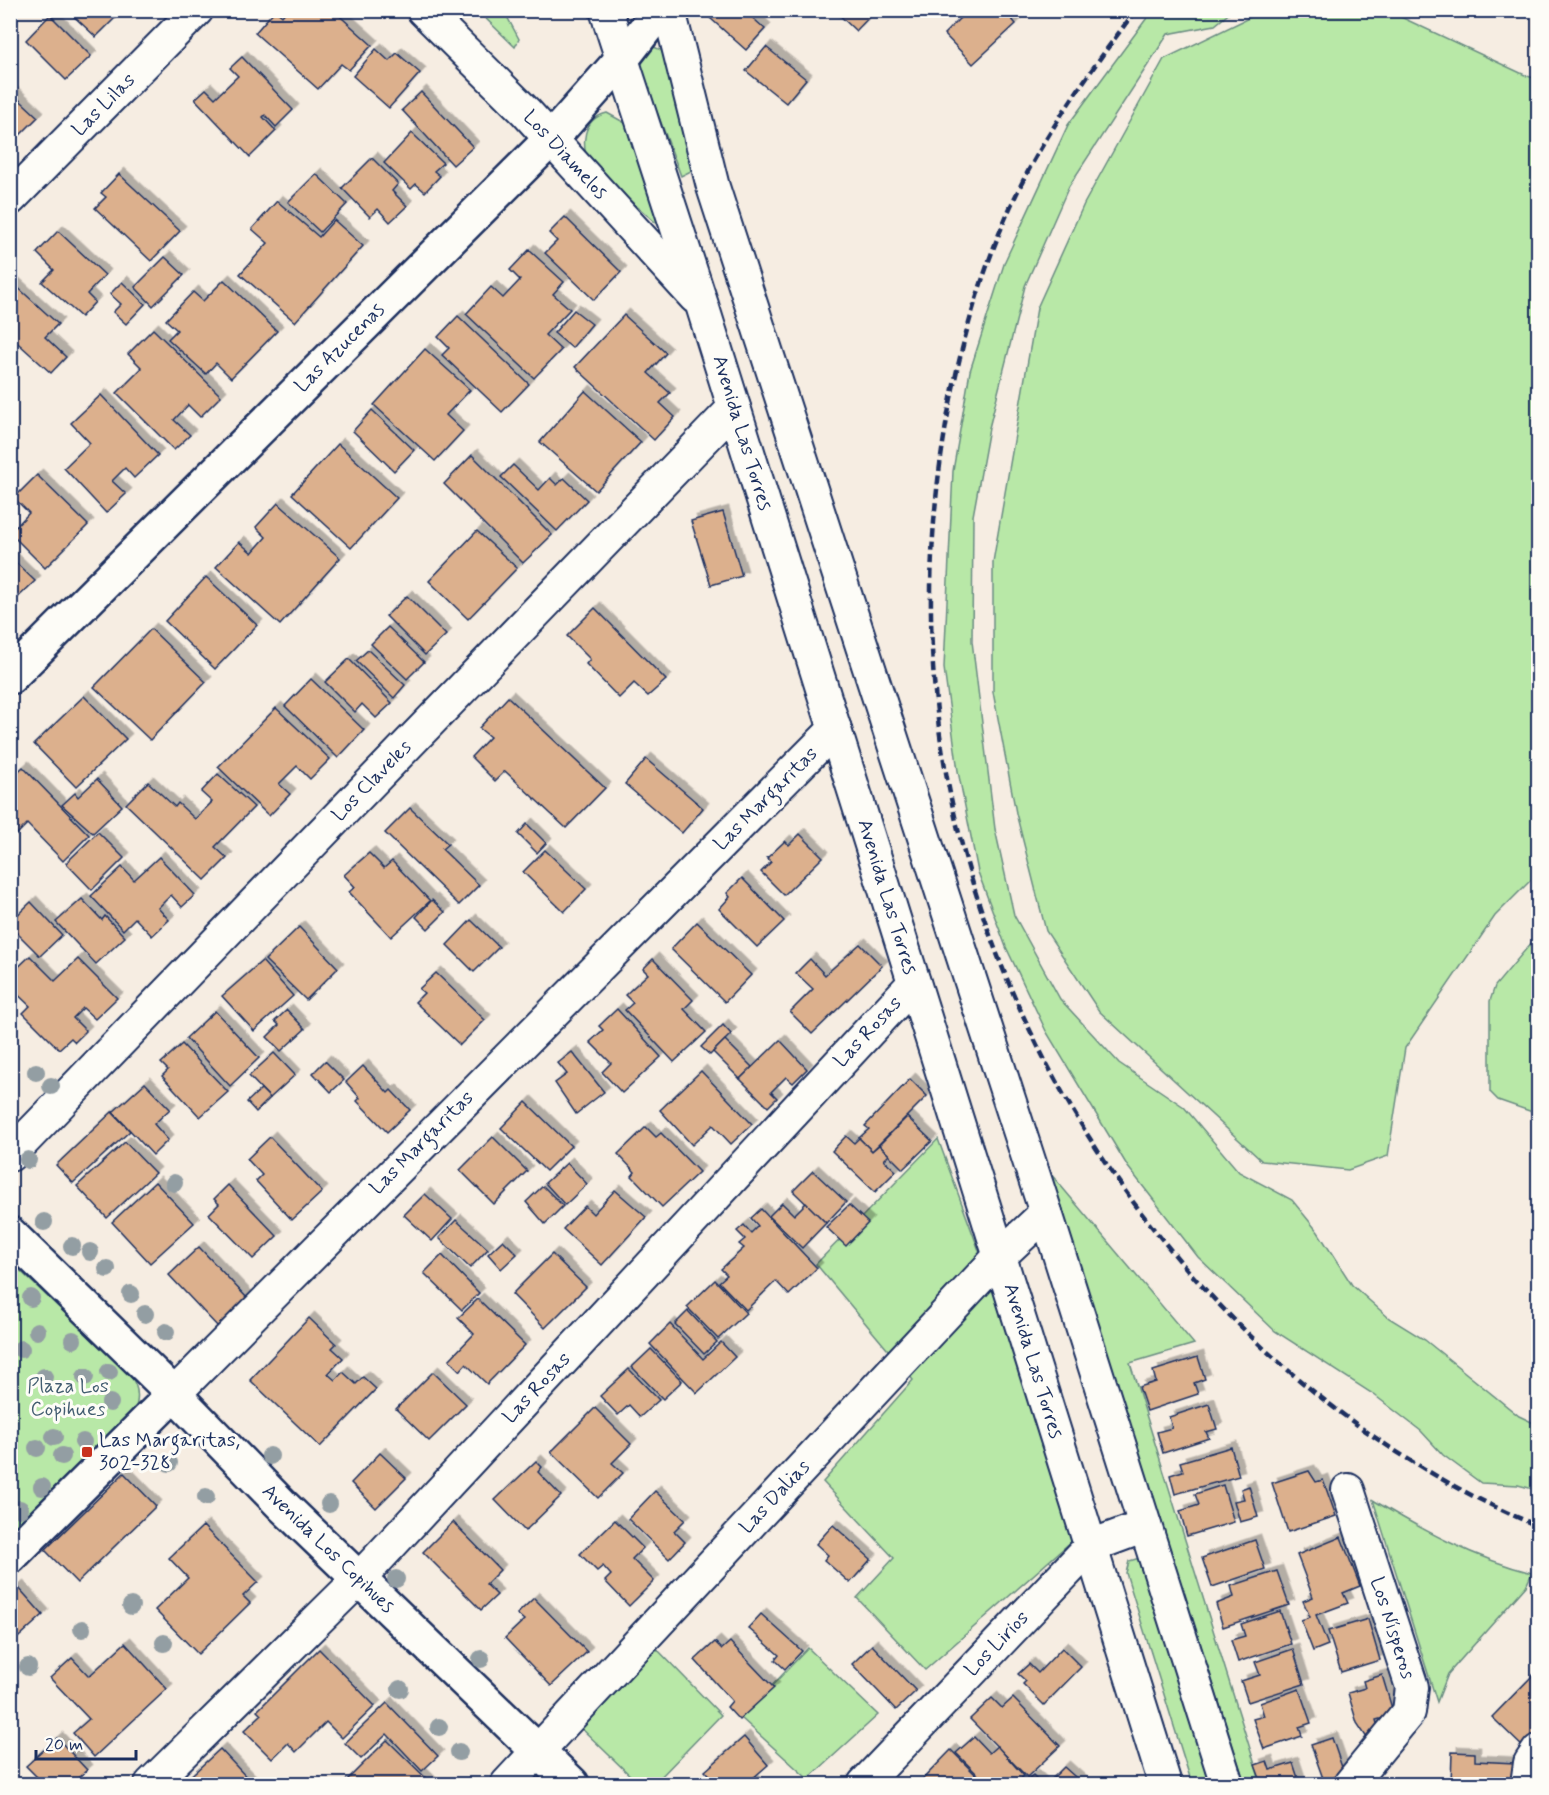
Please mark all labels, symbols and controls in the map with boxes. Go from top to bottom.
street label: Las Lilas [66,67,142,143]
street label: Los Diamelos [517,104,614,206]
street label: Las Azucenas [289,297,391,399]
street label: Avenida Las Torres [706,352,778,514]
street label: Los Claveles [326,734,418,828]
street label: Las Margaritas [708,741,825,858]
street label: Avenida Las Torres [851,816,923,978]
street label: Las Rosas [828,990,908,1074]
street label: Las Margaritas [364,1085,481,1202]
street label: Avenida Las Torres [997,1280,1069,1442]
street label: Las Rosas [497,1346,577,1430]
park label: Plaza Los Copihues [27,1373,109,1423]
place label: Las Margaritas, 302-328 [99,1427,240,1477]
marker: Las Margaritas, 302-328 [80,1445,94,1459]
street label: Las Dalias [734,1454,816,1540]
street label: Avenida Los Copihues [256,1478,400,1620]
street label: Los Nísperos [1363,1574,1421,1683]
street label: Los Lirios [959,1605,1035,1683]
scale bar [36,1723,136,1761]
text: 20 m [45,1733,83,1757]

